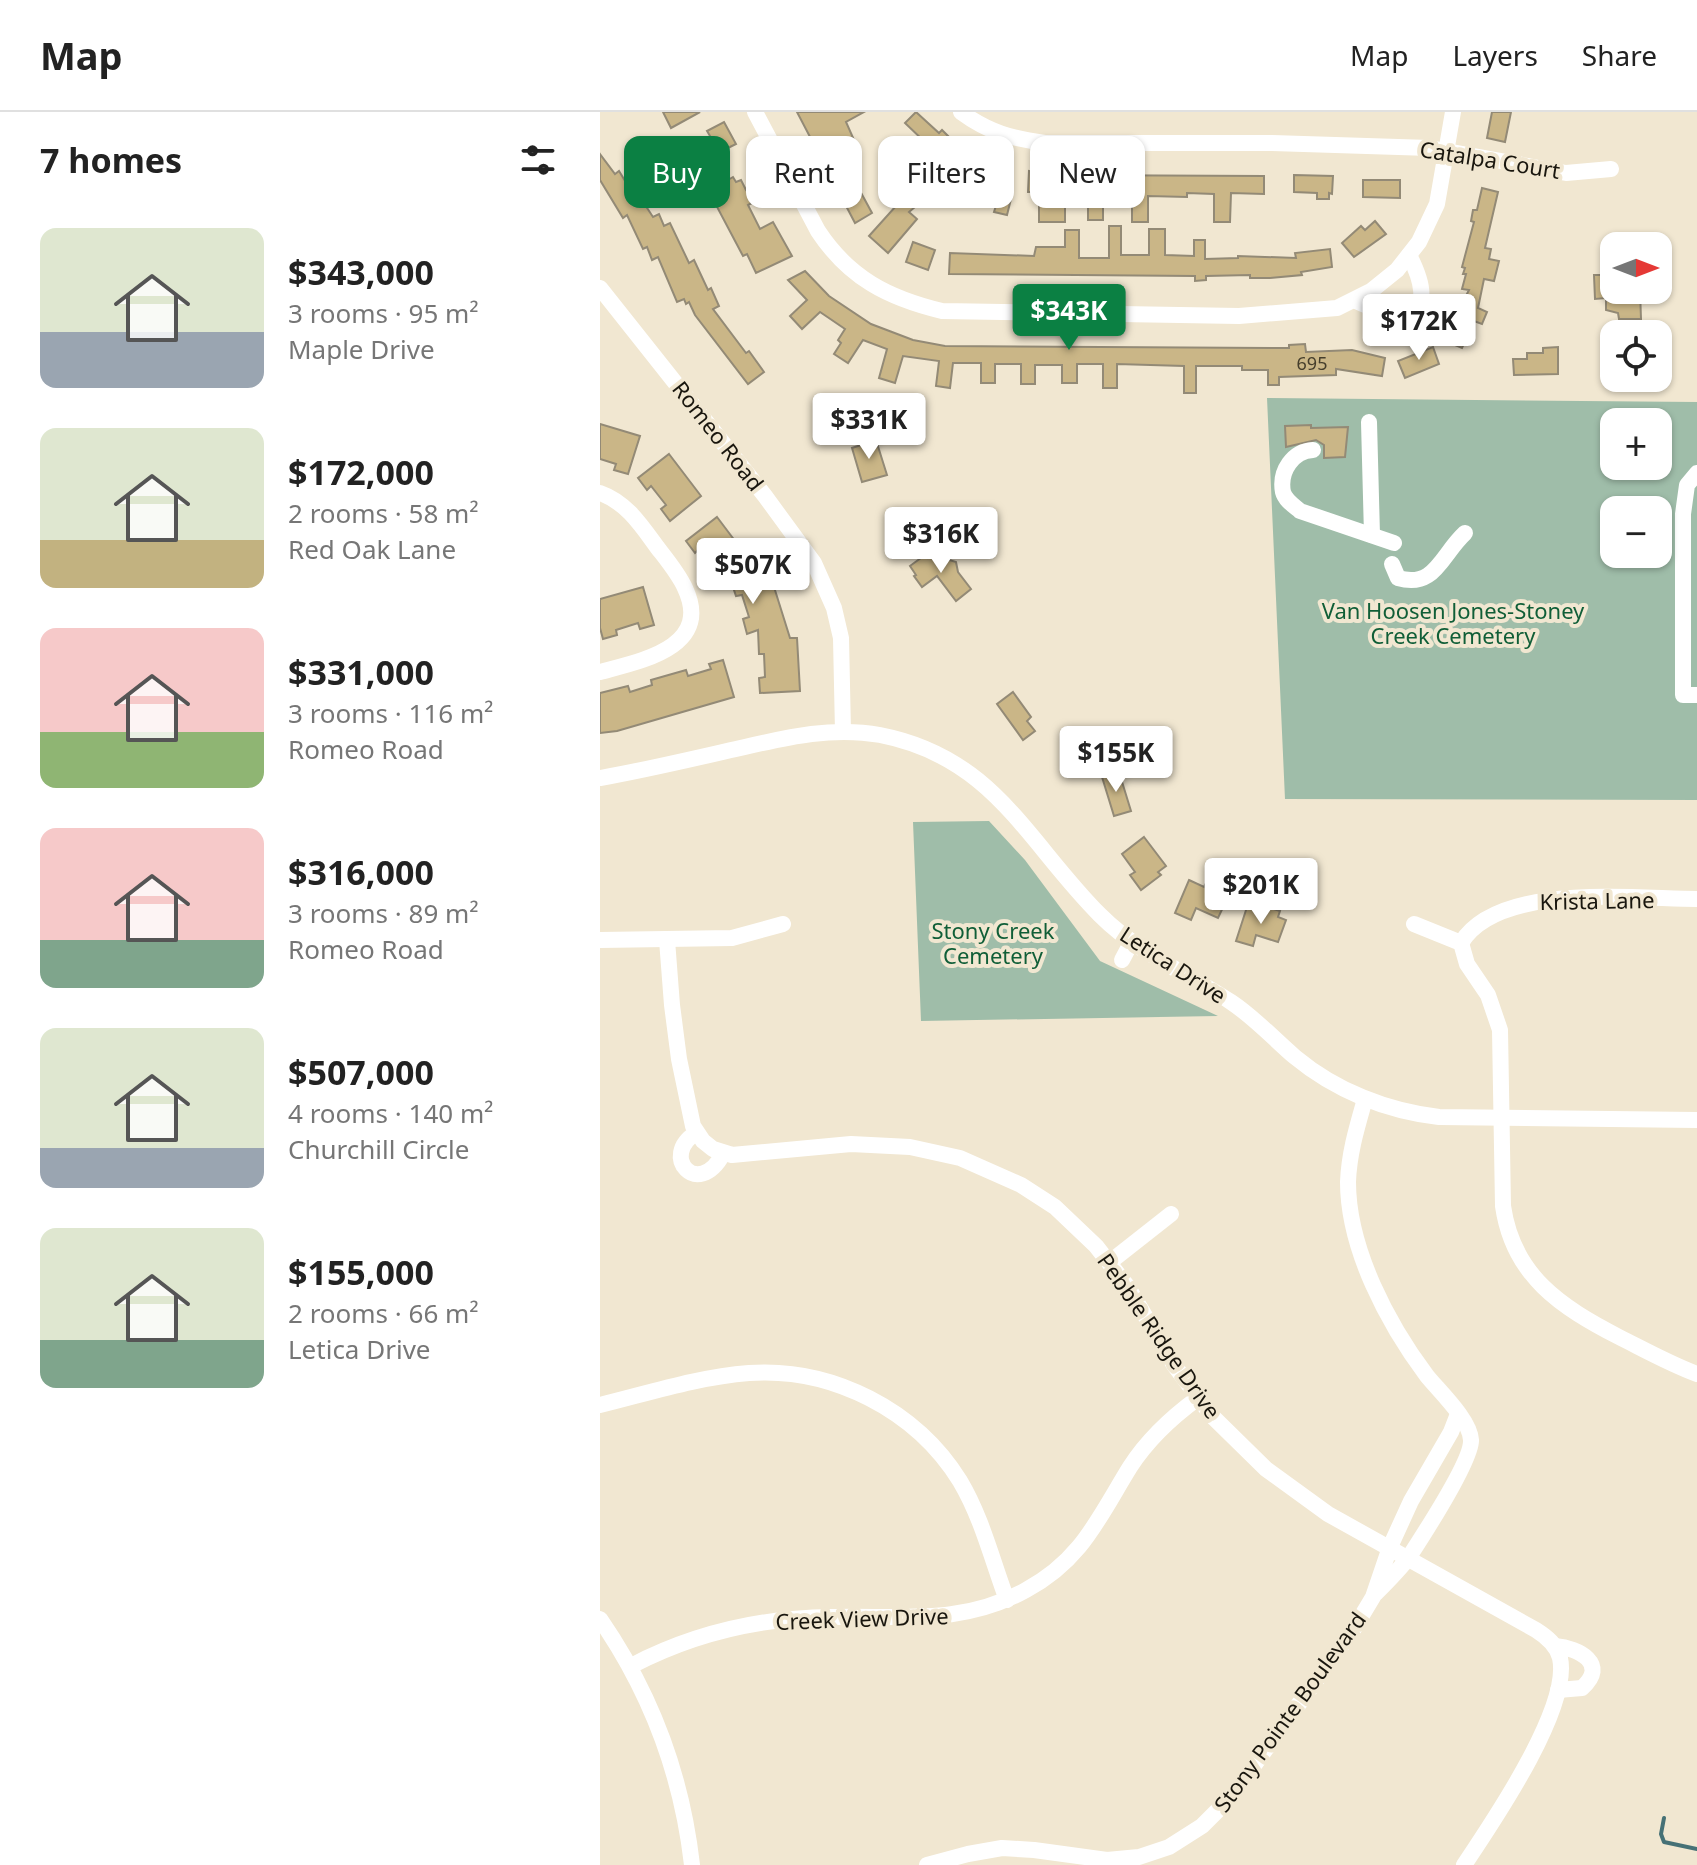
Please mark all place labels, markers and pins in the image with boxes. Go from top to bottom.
pin: $343K [1013,284,1125,352]
pin: $172K [1363,294,1475,362]
pin: $331K [813,393,925,461]
pin: $316K [885,507,997,575]
pin: $507K [697,538,809,606]
pin: $155K [1060,726,1172,794]
pin: $201K [1205,858,1317,926]

